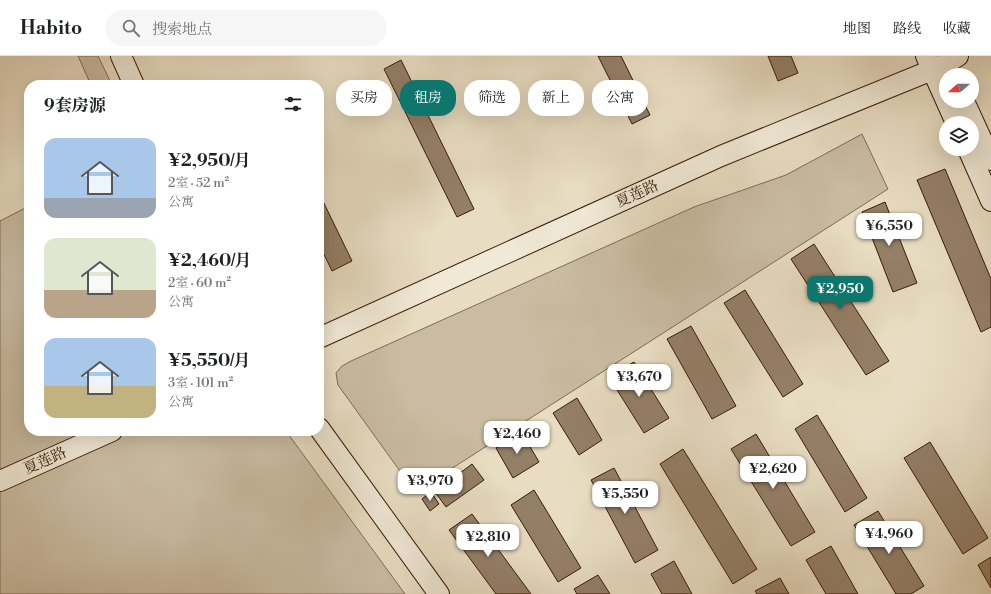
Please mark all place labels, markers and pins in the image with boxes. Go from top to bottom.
pin: ¥6,550 [856,213,922,247]
pin: ¥2,950 [807,276,873,310]
pin: ¥3,670 [606,364,672,398]
pin: ¥2,460 [484,421,550,455]
pin: ¥2,620 [740,456,806,490]
pin: ¥3,970 [397,468,463,502]
pin: ¥5,550 [592,481,658,515]
pin: ¥4,960 [856,521,922,555]
pin: ¥2,810 [455,524,521,558]

